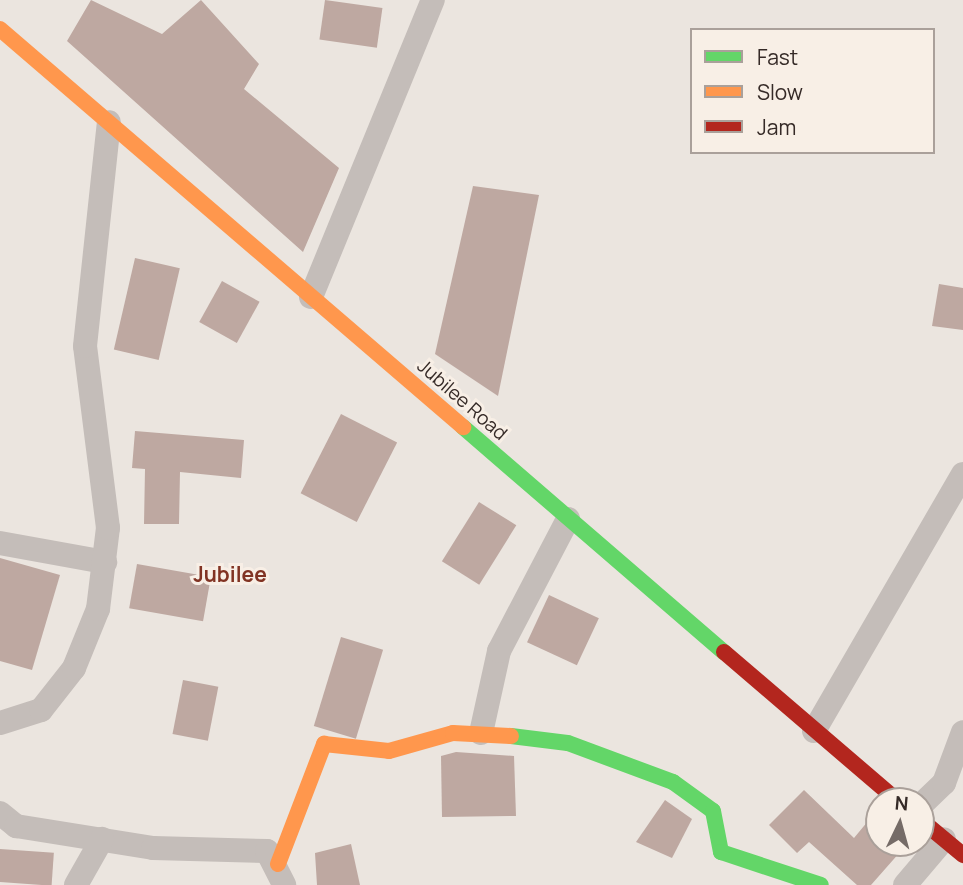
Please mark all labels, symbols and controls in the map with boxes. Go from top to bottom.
legend [690,28,935,154]
text: Fast [757,43,798,71]
text: Slow [757,78,803,106]
text: Jam [757,113,796,141]
street label: Jubilee Road [413,355,511,445]
district label: Jubilee [193,561,267,587]
north arrow [865,787,935,857]
text: N [894,790,910,817]

